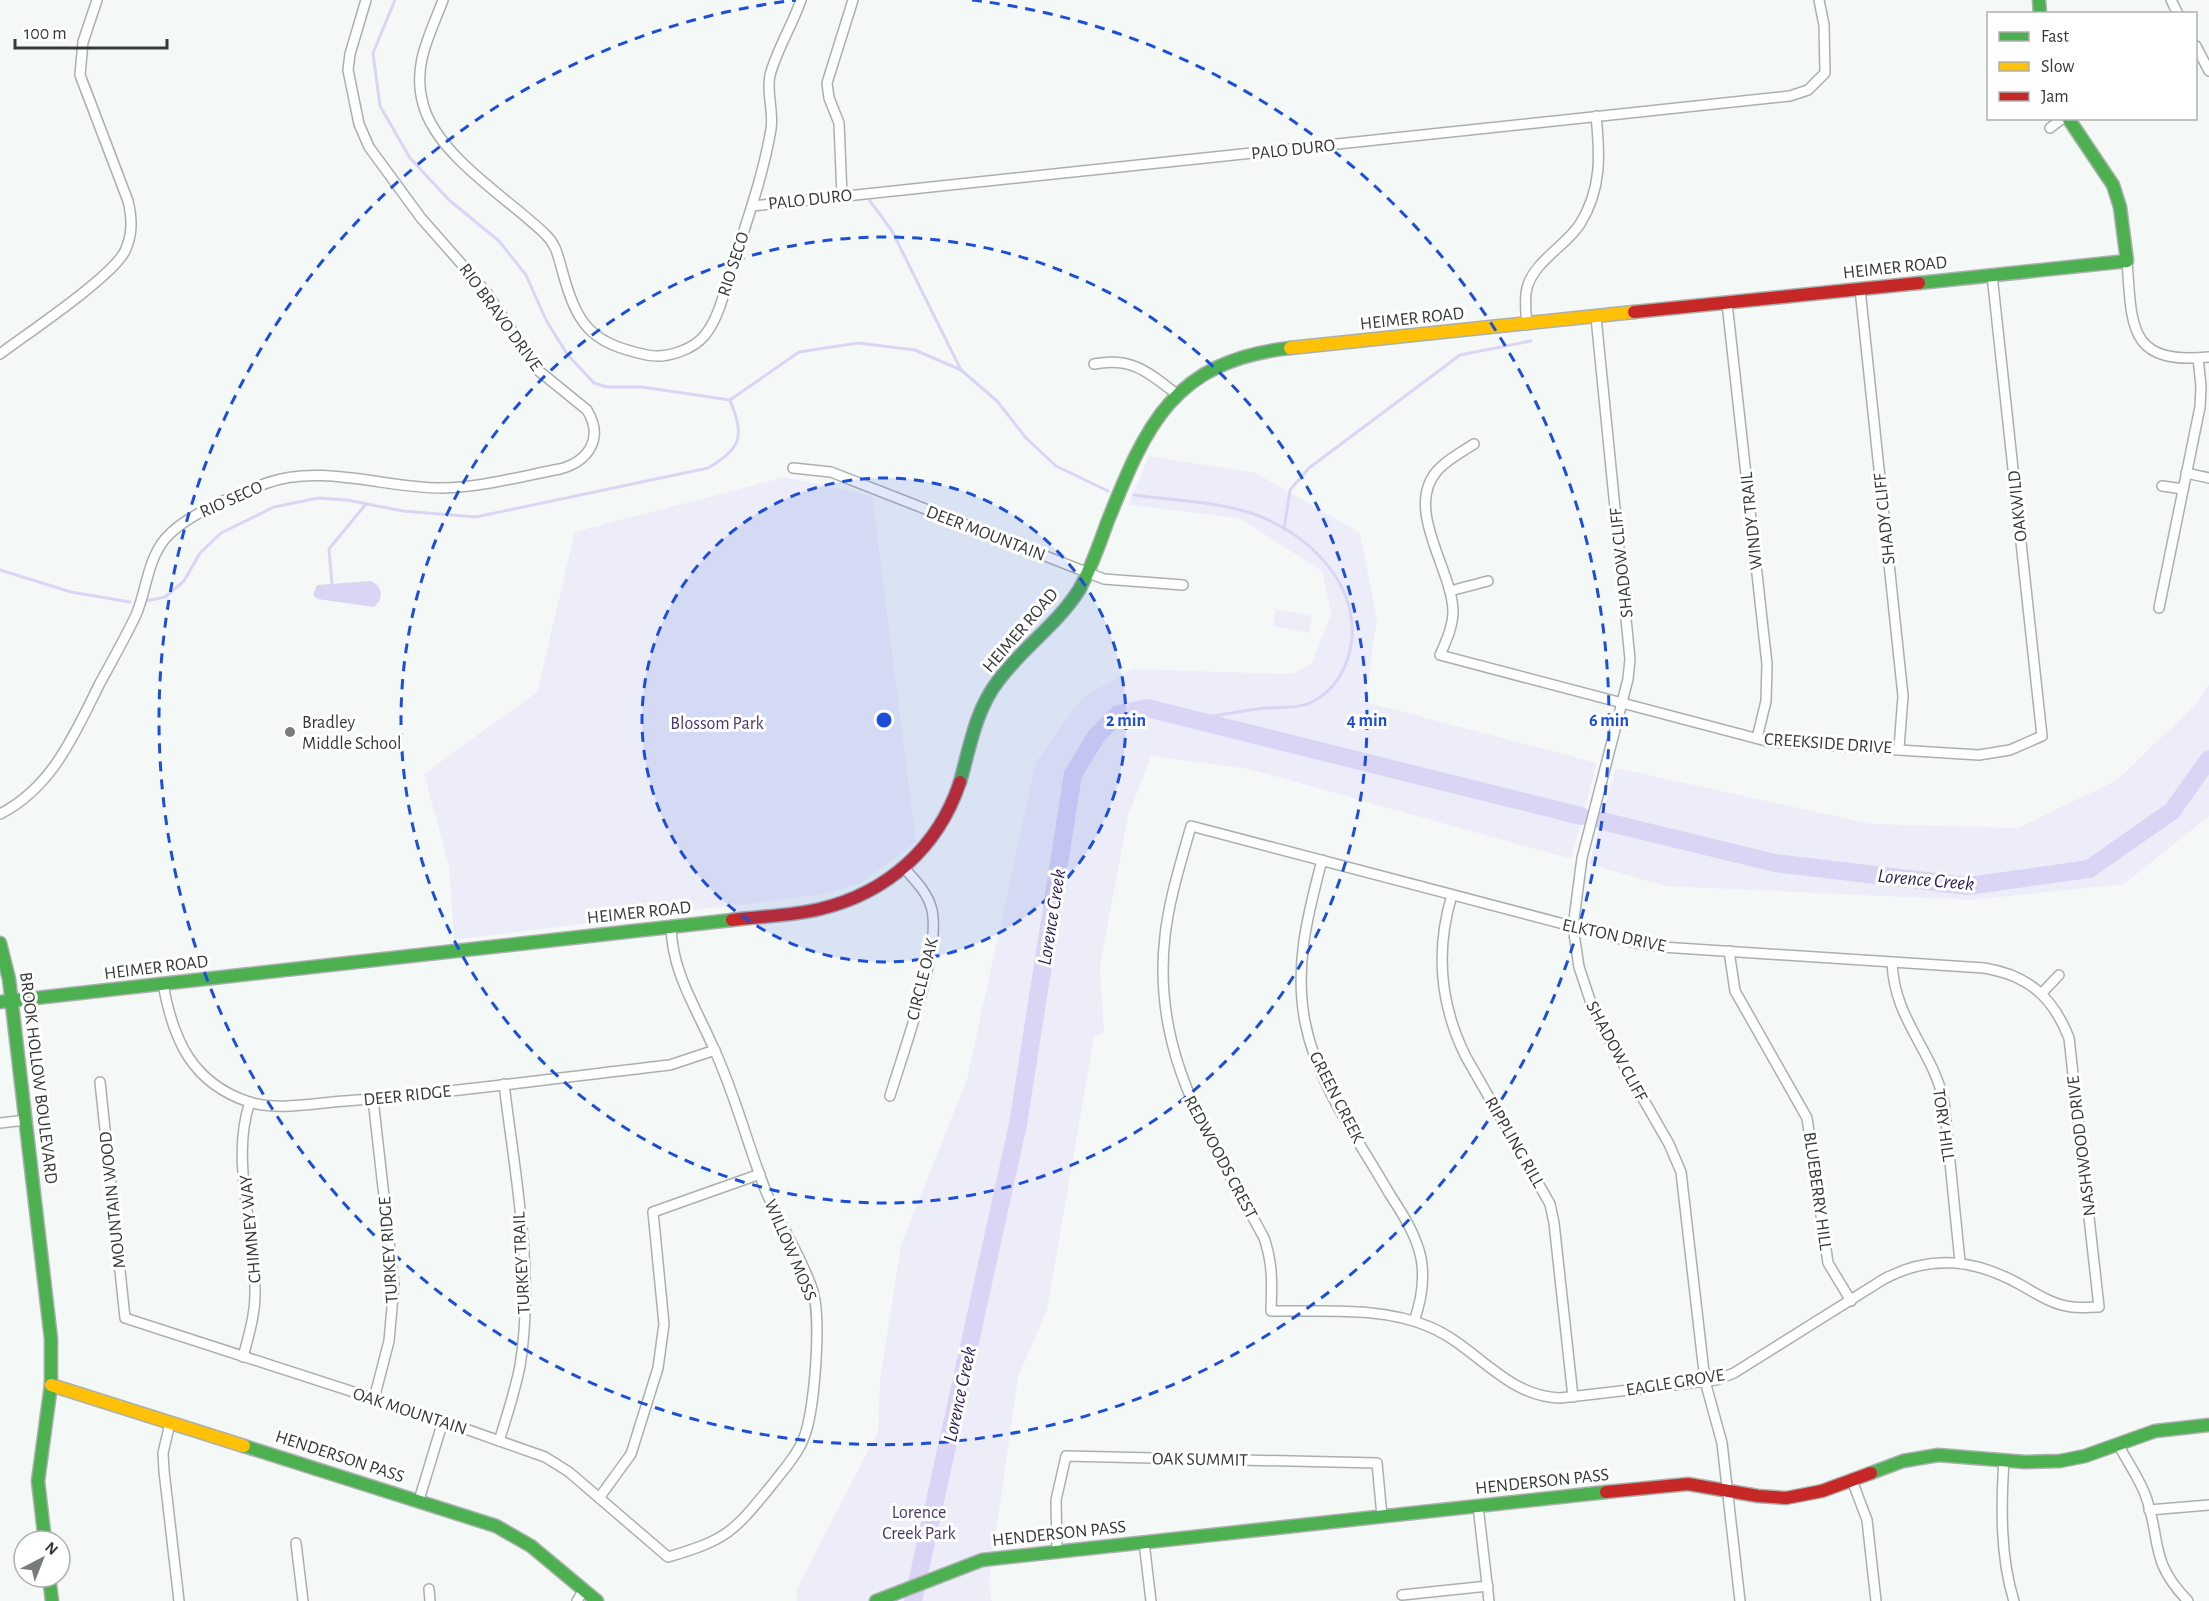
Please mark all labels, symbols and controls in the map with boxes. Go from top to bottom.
scale bar [15,12,166,50]
legend [1987,12,2197,120]
text: 100 m [24,25,67,43]
text: Fast [2041,28,2069,46]
text: Slow [2041,58,2074,76]
text: Jam [2041,88,2069,106]
street label: PALO DURO [1250,137,1336,163]
street label: PALO DURO [767,187,853,213]
street label: RIO SECO [715,230,753,299]
street label: HEIMER ROAD [1842,254,1948,282]
street label: RIO BRAVO DRIVE [455,261,545,375]
street label: HEIMER ROAD [1359,305,1465,333]
street label: OAKWILD [2005,469,2031,542]
street label: WINDY TRAIL [1738,471,1766,571]
street label: SHADY CLIFF [1871,472,1899,566]
street label: RIO SECO [197,478,265,522]
street label: DEER MOUNTAIN [923,503,1048,565]
street label: SHADOW CLIFF [1607,507,1637,619]
street label: HEIMER ROAD [980,585,1062,676]
centre of rings [874,710,894,730]
text: 2 min [1106,712,1146,730]
text: 4 min [1347,712,1387,730]
text: 6 min [1589,712,1629,730]
place label: Bradley Middle School [302,714,401,753]
park label: Blossom Park [670,715,764,733]
marker: Bradley Middle School [283,725,297,739]
street label: CREEKSIDE DRIVE [1763,731,1893,757]
water label: Lorence Creek [1877,866,1975,894]
water label: Lorence Creek [1035,868,1069,967]
street label: HEIMER ROAD [586,899,692,927]
street label: ELKTON DRIVE [1560,916,1668,956]
street label: CIRCLE OAK [904,936,942,1022]
street label: HEIMER ROAD [103,953,209,983]
street label: BROOK HOLLOW BOULEVARD [16,971,60,1185]
street label: SHADOW CLIFF [1582,999,1650,1105]
street label: GREEN CREEK [1305,1049,1367,1146]
street label: NASHWOOD DRIVE [2064,1074,2100,1217]
street label: DEER RIDGE [362,1082,452,1110]
street label: TORY HILL [1929,1087,1957,1163]
street label: REDWOODS CREST [1180,1093,1260,1222]
street label: RIPPLING RILL [1481,1094,1548,1191]
street label: MOUNTAIN WOOD [97,1131,129,1269]
street label: BLUEBERRY HILL [1800,1131,1834,1252]
street label: CHIMNEY WAY [237,1173,265,1284]
street label: TURKEY RIDGE [376,1196,402,1304]
street label: WILLOW MOSS [761,1197,819,1304]
street label: TURKEY TRAIL [510,1211,534,1315]
water label: Lorence Creek [940,1345,980,1444]
street label: EAGLE GROVE [1625,1366,1726,1400]
street label: OAK MOUNTAIN [350,1385,469,1439]
street label: HENDERSON PASS [273,1428,406,1486]
street label: OAK SUMMIT [1152,1450,1248,1470]
street label: HENDERSON PASS [1474,1466,1610,1498]
park label: Lorence Creek Park [882,1504,957,1543]
street label: HENDERSON PASS [991,1518,1127,1550]
north arrow [12,1529,72,1589]
text: N [42,1539,61,1558]

